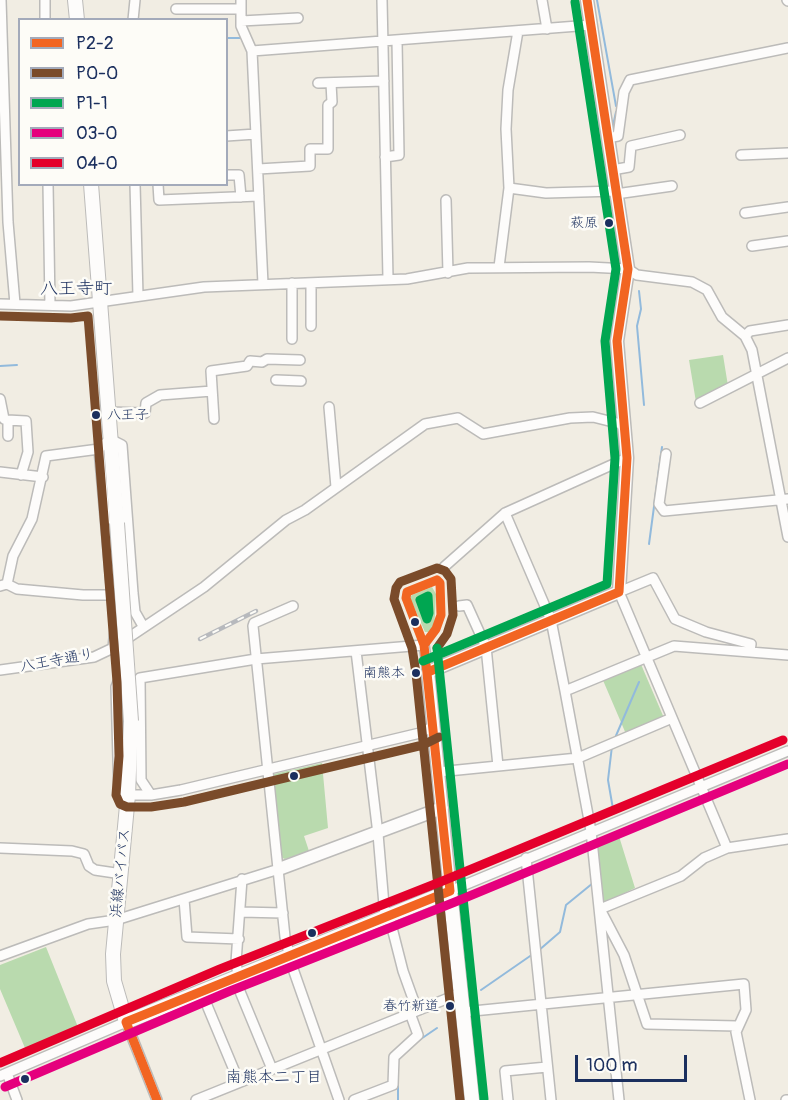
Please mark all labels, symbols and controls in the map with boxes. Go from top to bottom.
legend [18,18,228,186]
text: P2-2 [76,32,114,55]
text: P0-0 [76,62,118,85]
text: P1-1 [76,92,108,115]
text: O3-0 [76,122,117,145]
text: O4-0 [76,152,118,175]
place label: 萩原 [570,215,598,231]
marker: 萩原 [603,217,615,229]
district label: 八王寺町 [40,278,112,300]
place label: 八王子 [107,407,149,423]
marker: 八王子 [90,409,102,421]
unlabelled marker [409,616,421,628]
street label: 八王寺通り [19,646,95,676]
place label: 南熊本 [363,665,405,681]
marker: 南熊本 [410,667,422,679]
unlabelled marker [288,770,300,782]
street label: 浜線バイパス [107,827,135,919]
unlabelled marker [306,927,318,939]
place label: 春竹新道 [383,998,439,1014]
marker: 春竹新道 [444,1000,456,1012]
scale bar [578,1043,690,1081]
text: 100 m [586,1054,638,1077]
district label: 南熊本二丁目 [226,1068,322,1088]
unlabelled marker [19,1073,31,1085]

